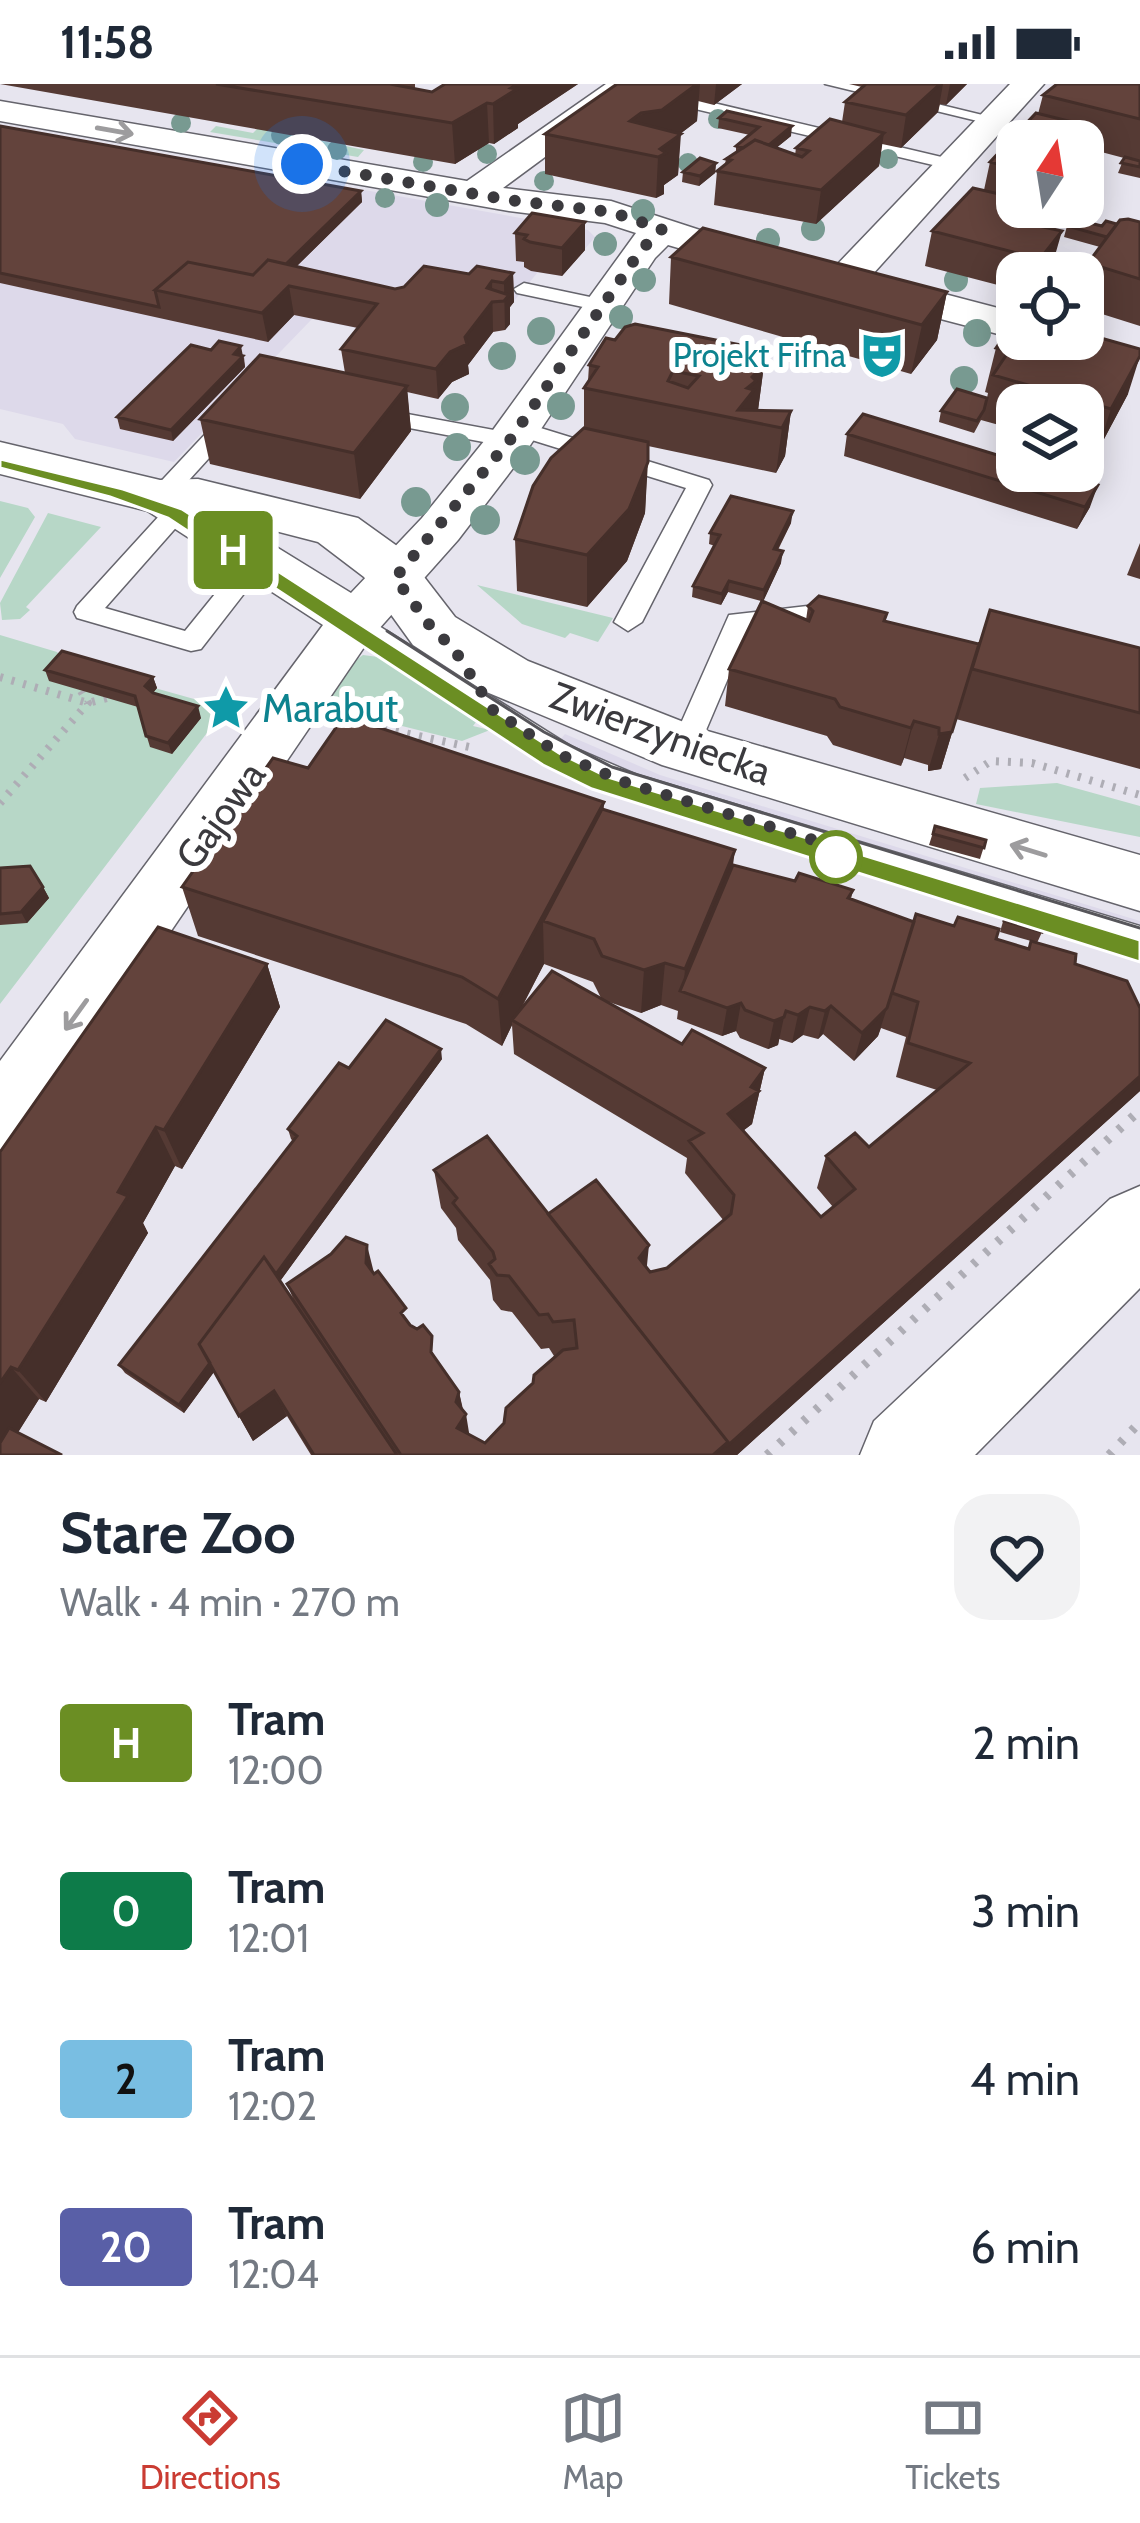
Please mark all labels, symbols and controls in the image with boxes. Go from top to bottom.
text: 11:58 [60,15,155,69]
north arrow [996,120,1104,228]
map controls [996,120,1104,492]
one-way arrow [95,121,134,143]
your location [272,134,332,194]
button: locate [996,252,1104,360]
theatre icon: Projekt Fifna [857,330,907,380]
place label: Projekt Fifna [673,335,846,375]
button: layers [996,384,1104,492]
line badge: H [194,511,272,589]
text: H [218,524,248,576]
street label: Zwierzyniecka [544,671,778,795]
place icon: Marabut [201,683,251,733]
place label: Marabut [262,684,398,732]
street label: Gajowa [165,752,275,878]
unlabelled marker [811,832,861,882]
one-way arrow [1010,838,1048,860]
one-way arrow [63,998,89,1031]
button: heart [954,1494,1080,1620]
text: Stare Zoo [60,1498,296,1567]
text: Walk · 4 min · 270 m [60,1578,400,1626]
text: Tram [228,1692,325,1746]
text: 2 min [972,1716,1080,1770]
text: H [111,1717,141,1769]
text: 12:00 [228,1746,324,1794]
text: Tram [228,1860,325,1914]
text: 3 min [971,1884,1080,1938]
text: 0 [111,1885,141,1937]
text: 12:01 [228,1914,309,1962]
text: Tram [228,2028,325,2082]
text: 4 min [970,2052,1080,2106]
text: 2 [115,2053,137,2105]
text: 12:02 [228,2082,317,2130]
text: Tram [228,2196,325,2250]
text: 6 min [970,2220,1080,2274]
text: 20 [100,2221,152,2273]
text: 12:04 [228,2250,319,2298]
tab: Directions [140,2385,281,2497]
tab: Map [560,2385,626,2497]
tab: Tickets [905,2385,1000,2497]

